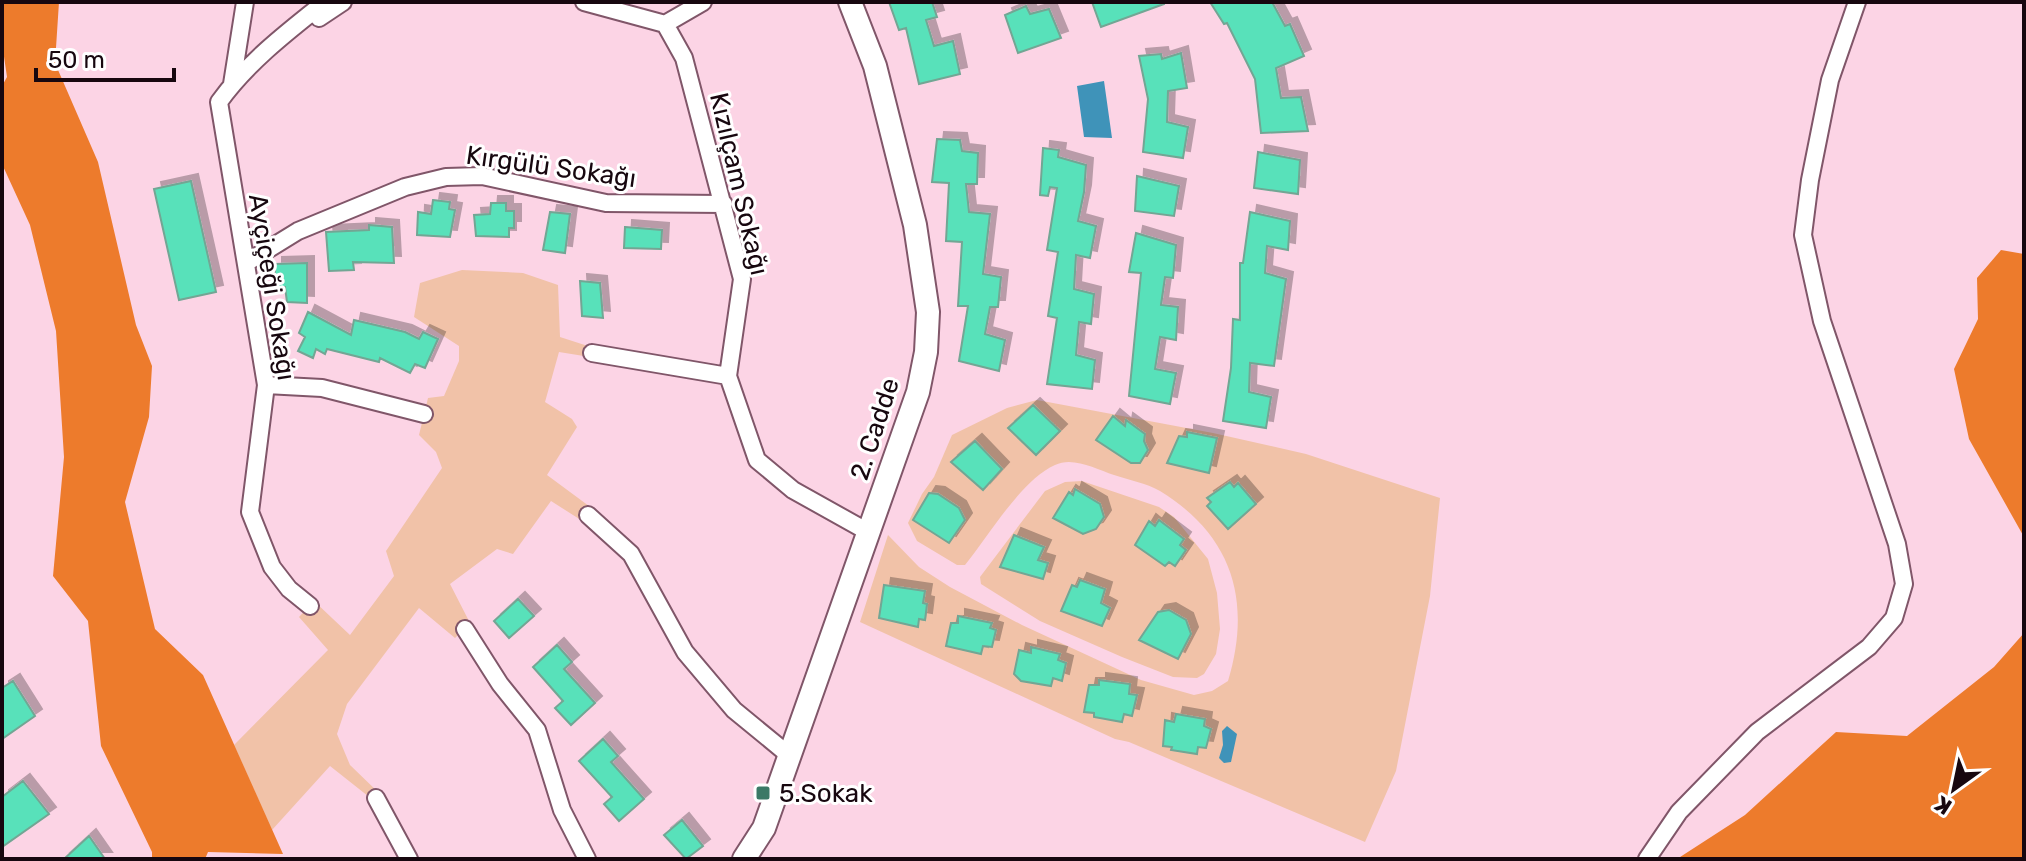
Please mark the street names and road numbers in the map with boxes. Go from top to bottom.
street label: Kızılçam Sokağı [703,90,775,278]
street label: Kırgülü Sokağı [464,140,638,194]
street label: Ayçiçeği Sokağı [242,191,302,383]
street label: 2. Cadde [844,374,906,484]

